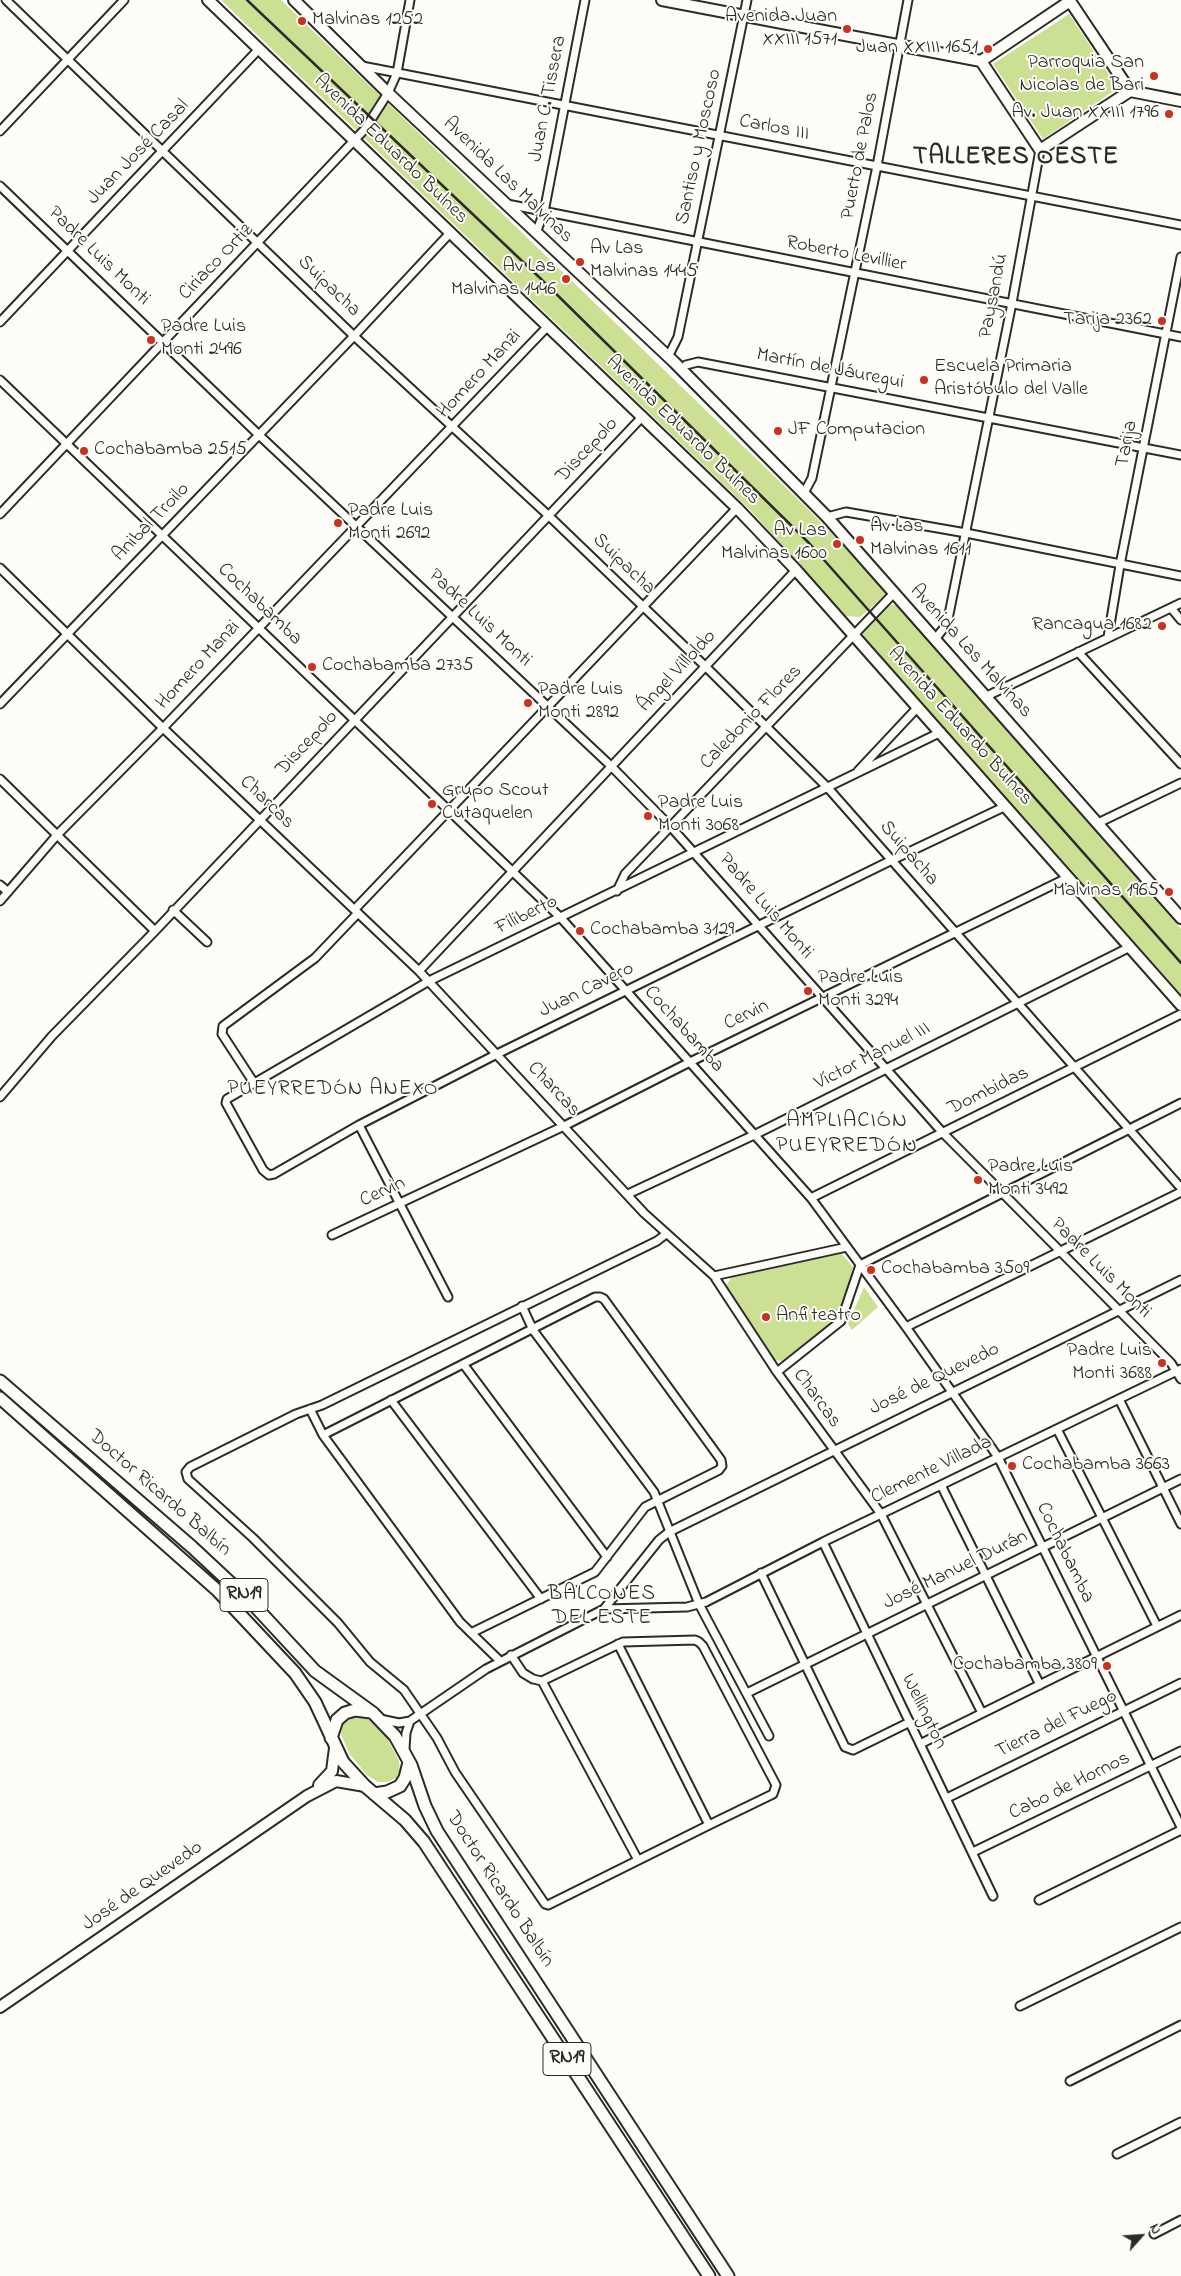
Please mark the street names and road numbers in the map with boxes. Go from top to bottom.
street label: Juan C. Tissera [525,34,573,164]
street label: Santiso y Moscoso [672,67,728,227]
street label: Avenida Eduardo Bulnes [308,70,472,230]
street label: Puerto de Palos [837,90,885,222]
street label: Juan José Casal [83,95,195,211]
street label: Carlos III [737,110,811,148]
street label: Avenida Las Malvinas [437,113,577,249]
street label: Padre Luis Monti [42,202,154,312]
street label: Ciriaco Ortiz [175,220,259,306]
street label: Roberto Levillier [784,232,908,278]
street label: Suipacha [291,251,365,323]
street label: Paysandú [975,252,1015,340]
street label: Homero Manzi [433,326,527,424]
street label: Martín de Jáuregui [754,344,906,396]
street label: Avenida Eduardo Bulnes [600,351,764,511]
street label: Discepolo [552,413,624,489]
street label: Tarija [1112,419,1144,469]
street label: Anibal Troilo [108,478,196,568]
street label: Suipacha [586,529,660,601]
street label: Cochabamba [212,559,306,651]
street label: Padre Luis Monti [422,565,536,673]
street label: Avenida Las Malvinas [904,580,1036,724]
street label: Homero Manzi [152,617,246,715]
street label: Ángel Villoldo [634,626,722,718]
street label: Avenida Eduardo Bulnes [881,643,1037,811]
street label: Caledonio Flores [696,661,808,775]
street label: Discepolo [272,706,344,782]
street label: Charcas [233,771,299,835]
street label: Suipacha [873,816,943,892]
street label: Padre Luis Monti [712,849,818,965]
street label: Filiberto [492,891,562,941]
street label: Juan Cavero [536,958,638,1024]
street label: Cochabamba [638,982,728,1078]
street label: Cervin [720,995,774,1037]
street label: Víctor Manuel III [811,1018,935,1096]
street label: Charcas [521,1057,585,1123]
street label: Dombidas [945,1062,1033,1122]
street label: Cervin [356,1172,410,1214]
street label: Padre Luis Monti [1045,1214,1155,1324]
street label: José de Quevedo [866,1338,1004,1422]
street label: Charcas [787,1365,845,1433]
street label: Doctor Ricardo Balbín [83,1426,235,1562]
street label: Clemente Villada [867,1431,997,1511]
street label: Cochabamba [1029,1499,1099,1607]
street label: José Manuel Durán [880,1526,1032,1616]
road number: RN19 [220,1578,268,1612]
street label: Wellington [895,1671,951,1753]
street label: Tierra del Fuego [992,1685,1122,1765]
street label: Cabo de Hornos [1006,1747,1134,1827]
street label: Doctor Ricardo Balbín [440,1808,558,1972]
street label: José de Quevedo [78,1837,208,1937]
road number: RN19 [543,2042,591,2076]

